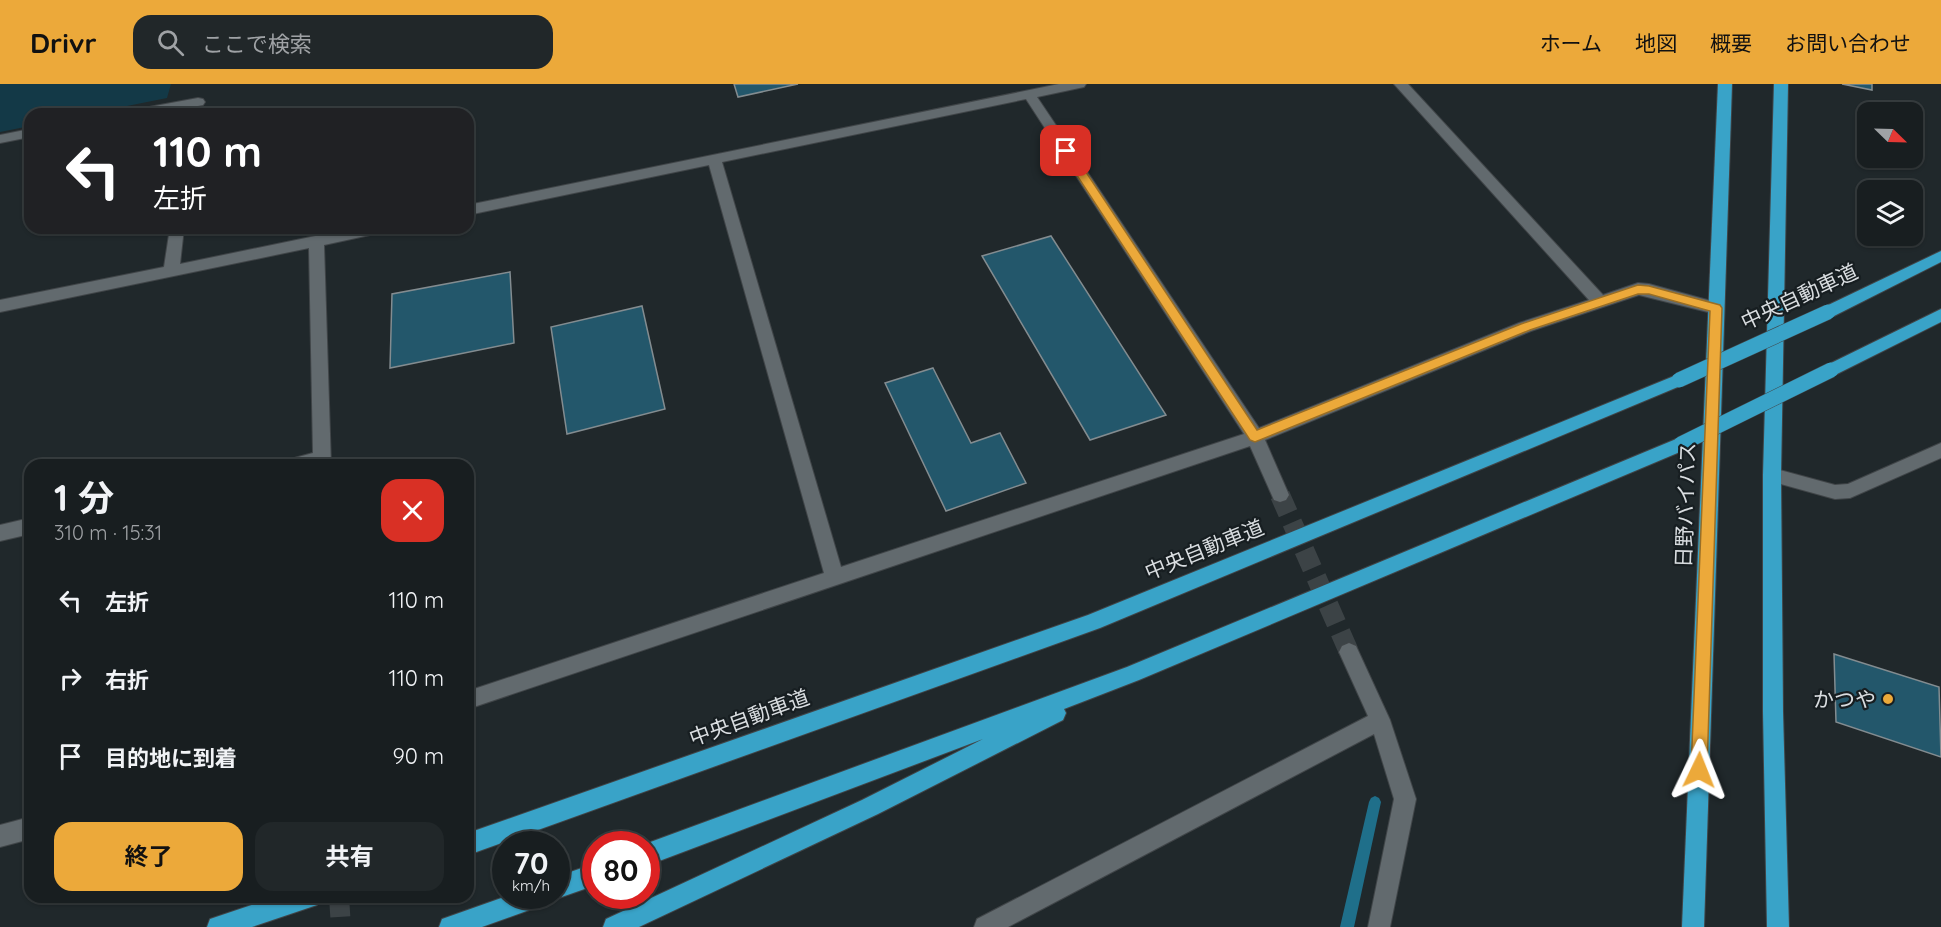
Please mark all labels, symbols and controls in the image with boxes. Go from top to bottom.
search box [133,15,553,69]
text: Drivr [30,25,97,60]
icon: search [154,26,187,59]
text: ここで検索 [202,30,312,58]
text: ホーム [1540,30,1602,56]
text: 地図 [1635,30,1677,56]
text: 概要 [1710,30,1752,56]
text: お問い合わせ [1785,30,1911,56]
north arrow [1857,102,1923,168]
map controls [1857,102,1923,246]
text: 110 m [153,125,262,178]
pin [1040,125,1091,176]
icon: left [54,132,132,210]
icon: arrive [1049,134,1082,167]
button: layers [1857,180,1923,246]
text: 左折 [153,181,207,215]
street label: 中央自動車道 [1736,258,1862,334]
street label: 日野バイパス [1670,442,1700,568]
text: 1 分 [54,475,114,520]
button: close [381,479,444,542]
street label: 中央自動車道 [1141,513,1267,585]
text: 310 m · 15:31 [54,520,162,545]
icon: left [54,584,87,617]
text: 110 m [389,586,444,614]
text: 左折 [105,588,149,616]
icon: right [54,662,87,695]
text: 110 m [389,664,444,692]
text: 右折 [105,666,149,694]
street label: 中央自動車道 [685,683,813,751]
place label: かつや [1813,686,1876,712]
marker: かつや [1881,692,1895,706]
position arrow [1667,738,1731,802]
icon: arrive [54,740,87,773]
text: 90 m [393,742,444,770]
text: 目的地に到着 [105,744,237,772]
button: 終了 [54,822,243,891]
button: 共有 [255,822,444,891]
speed limit sign: 80 [582,831,660,909]
text: 70 [514,844,548,882]
text: km/h [512,876,550,895]

